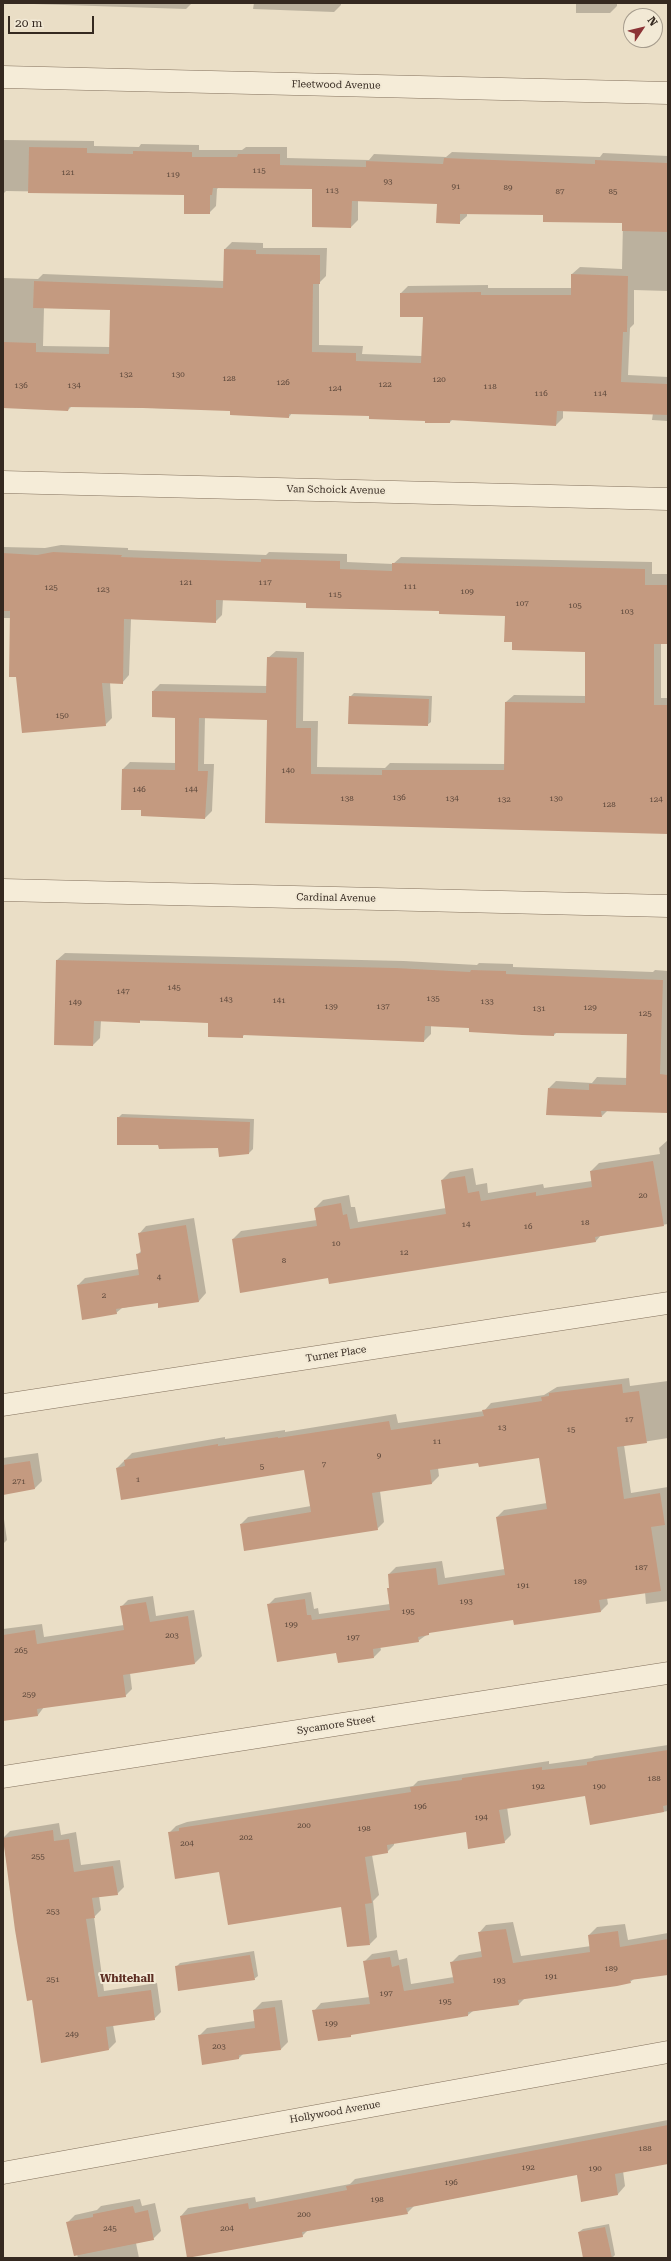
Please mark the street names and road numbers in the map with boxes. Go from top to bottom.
street label: Fleetwood Avenue [291,78,381,92]
street label: Van Schoick Avenue [286,483,386,497]
street label: Cardinal Avenue [296,891,376,905]
street label: Turner Place [305,1343,367,1365]
street label: Sycamore Street [296,1713,376,1737]
street label: Hollywood Avenue [289,2098,381,2126]

